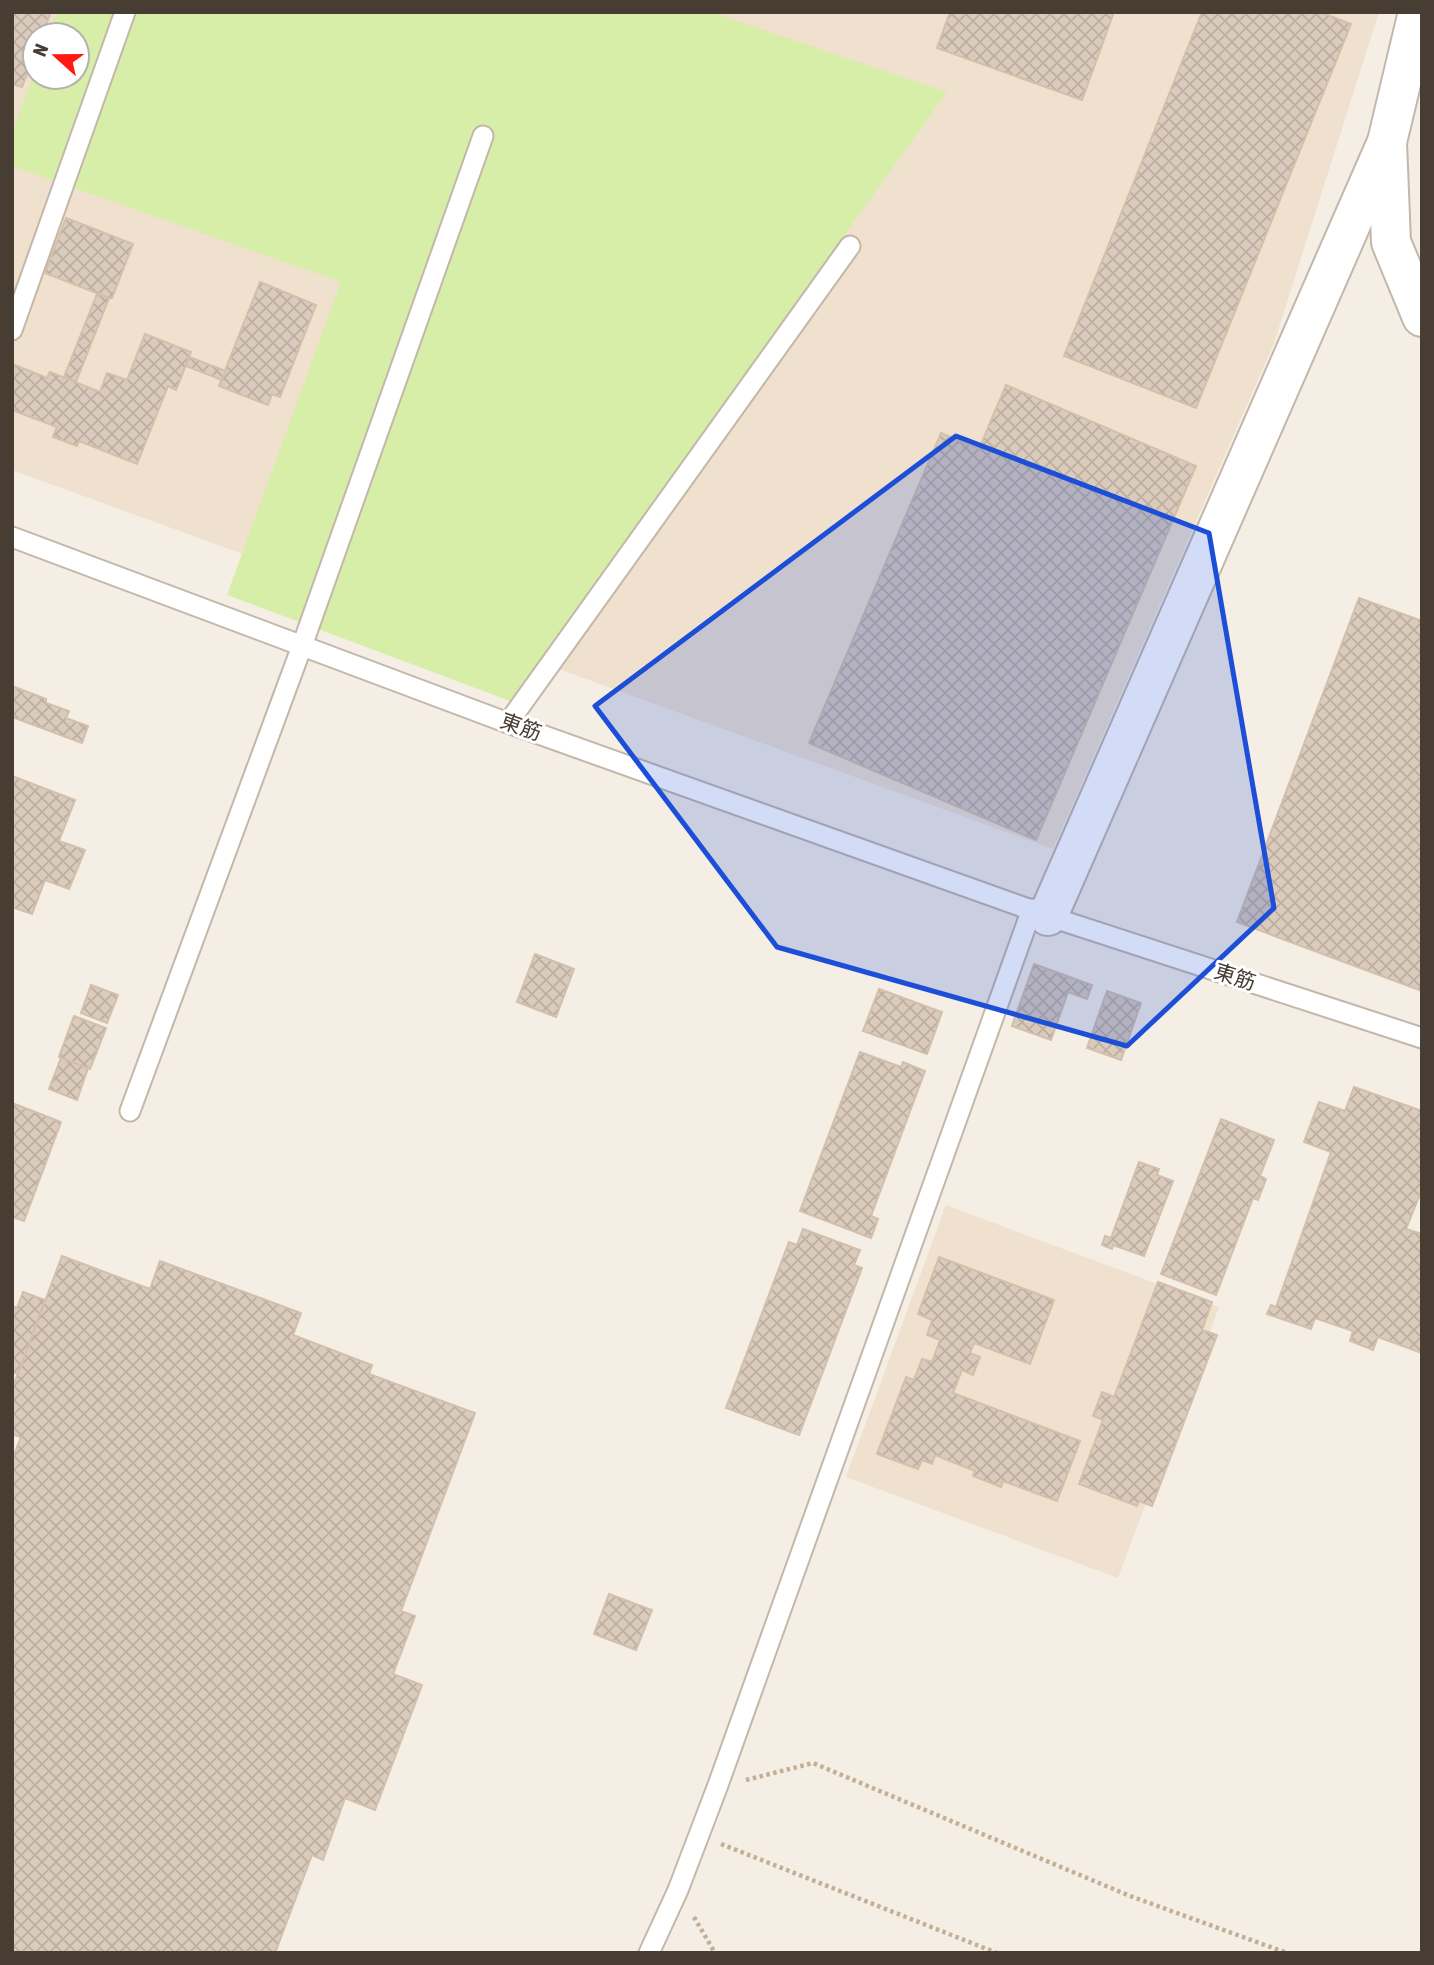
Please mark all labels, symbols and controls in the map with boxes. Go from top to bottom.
north arrow [21,21,91,91]
text: N [28,41,52,59]
street label: 東筋 [498,708,545,745]
street label: 東筋 [1212,958,1259,994]

